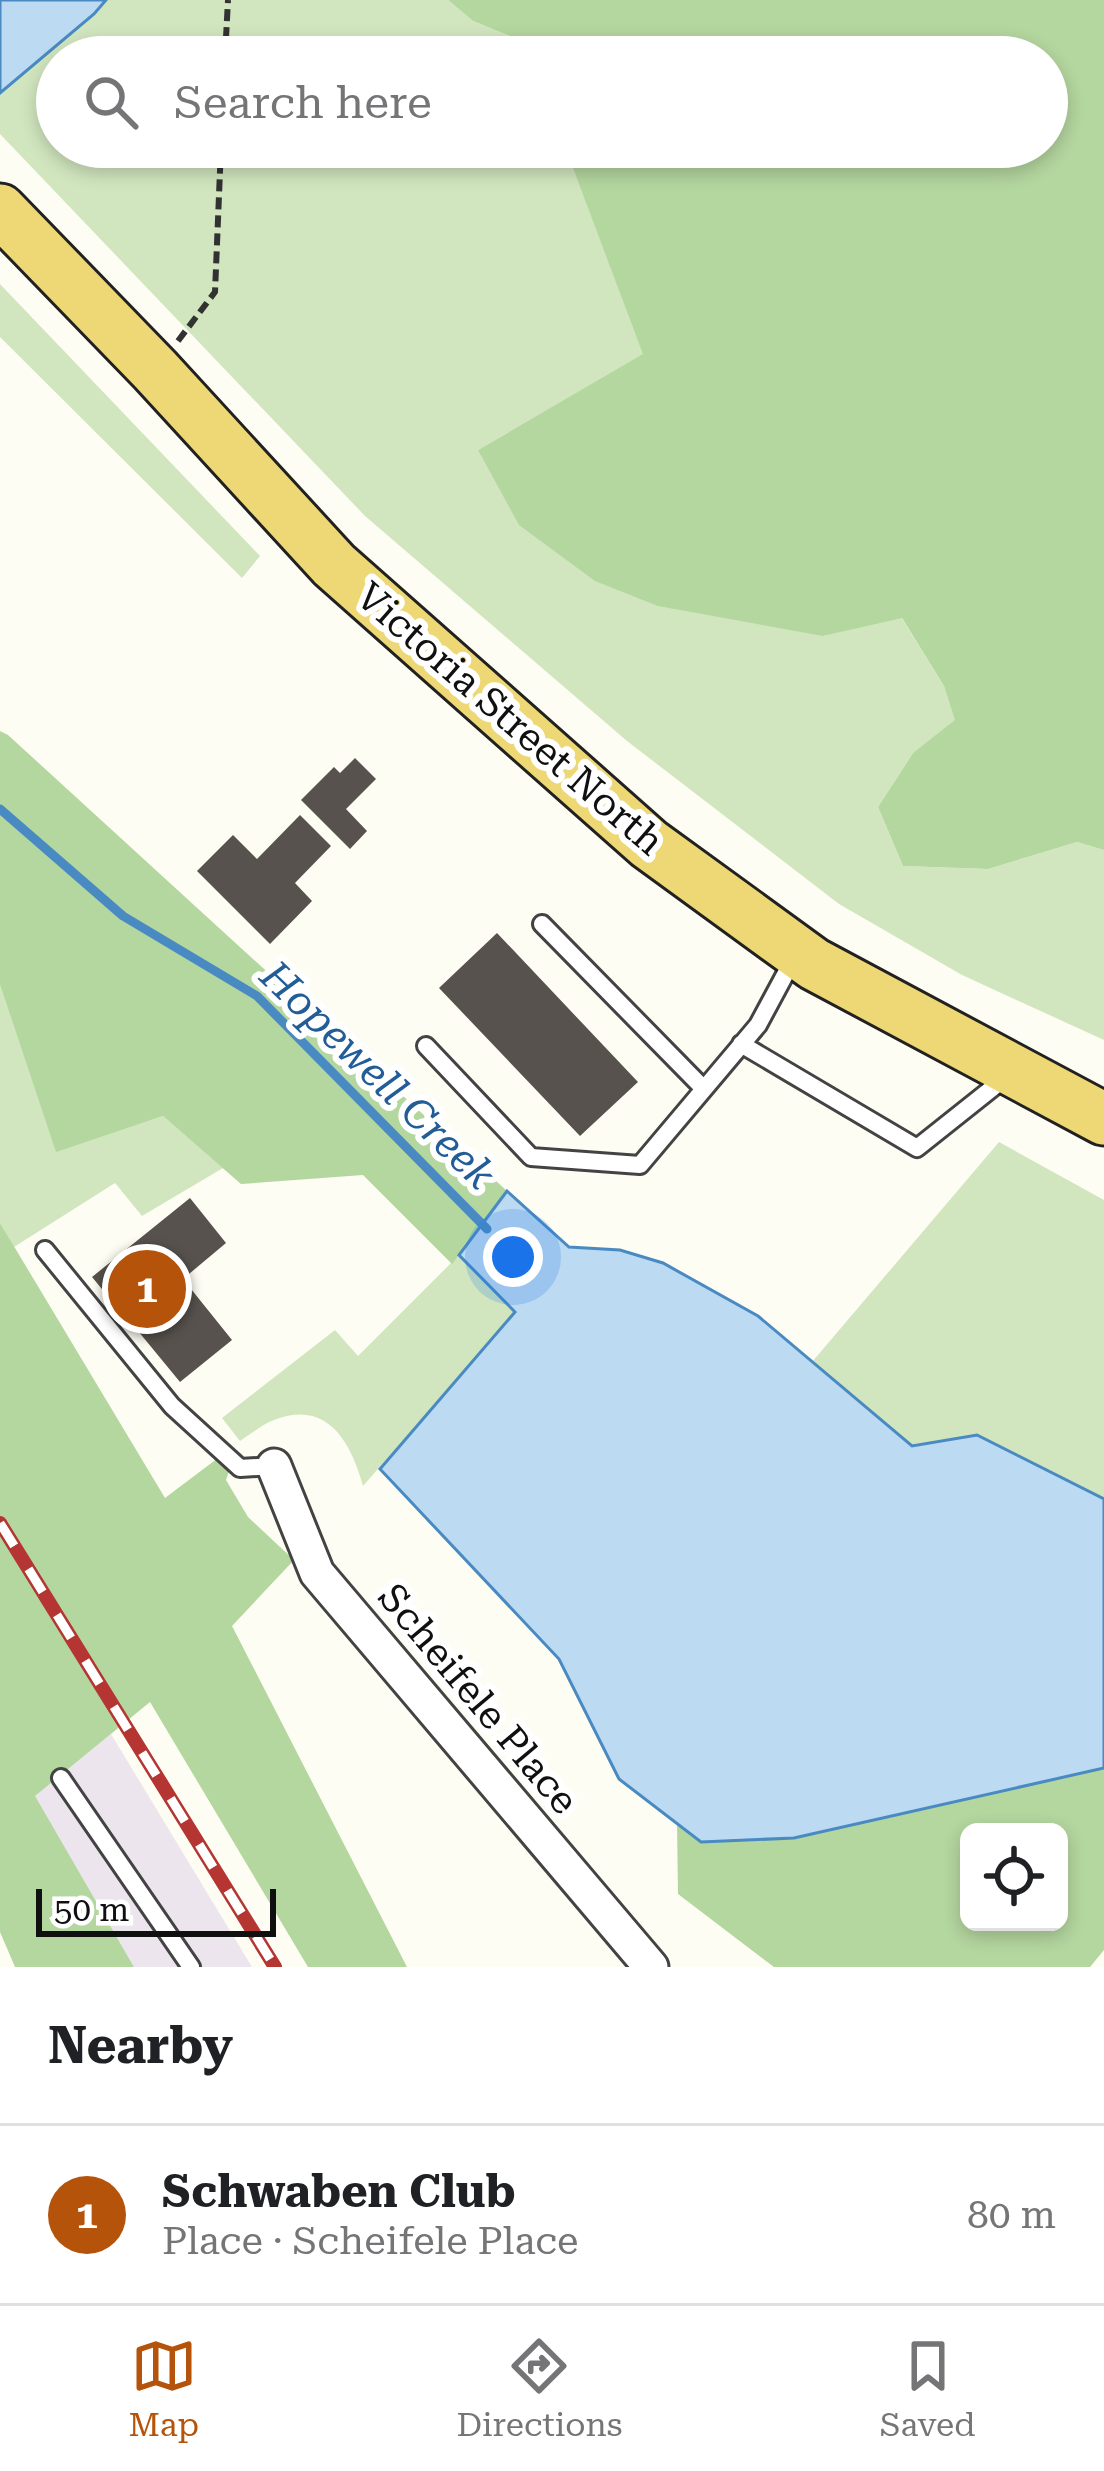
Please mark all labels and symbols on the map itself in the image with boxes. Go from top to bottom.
street label: Victoria Street North [347,573,673,865]
water label: Hopewell Creek [250,950,505,1199]
your location [483,1227,543,1287]
pin: 1 [108,1244,186,1334]
street label: Scheifele Place [368,1575,588,1823]
scale bar [36,1883,276,1936]

